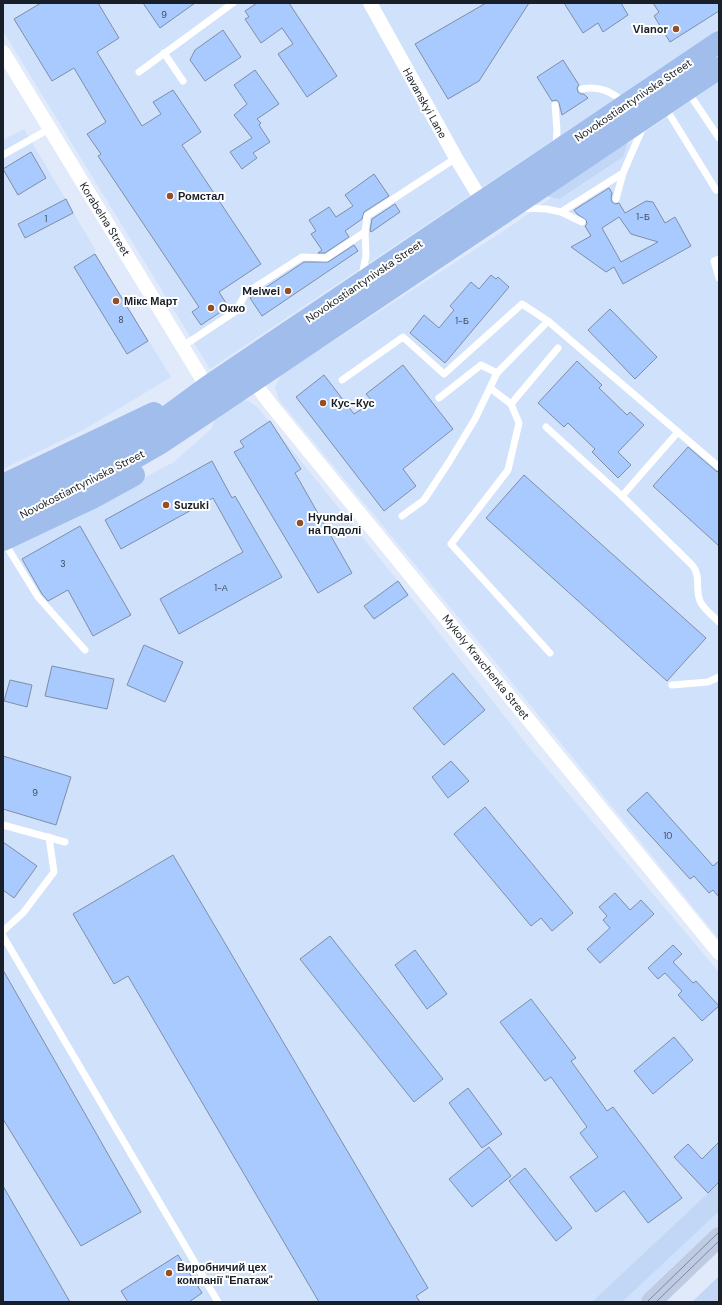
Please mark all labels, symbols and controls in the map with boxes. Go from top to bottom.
house number: 9 [161,9,167,21]
place label: Vianor [633,22,668,36]
marker: Vianor [671,24,681,34]
street label: Novokostiantynivska Street [572,56,694,144]
street label: Havanskyi Lane [400,65,450,141]
street label: Korabelna Street [77,179,133,259]
place label: Ромстал [178,189,224,203]
marker: Ромстал [165,191,175,201]
house number: 1-Б [636,211,650,223]
house number: 1 [45,213,48,225]
street label: Novokostiantynivska Street [303,237,425,325]
place label: Meiwei [242,284,280,298]
marker: Meiwei [283,286,293,296]
place label: Мікс Март [124,294,178,308]
marker: Мікс Март [111,296,121,306]
place label: Окко [219,301,245,315]
marker: Окко [206,303,216,313]
house number: 8 [118,314,124,326]
house number: 1-Б [455,315,469,327]
place label: Кус-Кус [331,396,375,410]
marker: Кус-Кус [318,398,328,408]
street label: Novokostiantynivska Street [17,446,147,522]
place label: Suzuki [174,498,209,512]
marker: Suzuki [161,500,171,510]
place label: Hyundai на Подолі [308,510,361,537]
marker: Hyundai на Подолі [295,518,305,528]
house number: 3 [60,558,66,570]
house number: 1-А [214,582,228,594]
street label: Mykoly Kravchenka Street [439,612,533,722]
house number: 9 [32,787,38,799]
house number: 10 [664,830,672,842]
place label: Виробничий цех компанії "Епатаж" [177,1260,273,1287]
marker: Виробничий цех компанії "Епатаж" [164,1268,174,1278]

